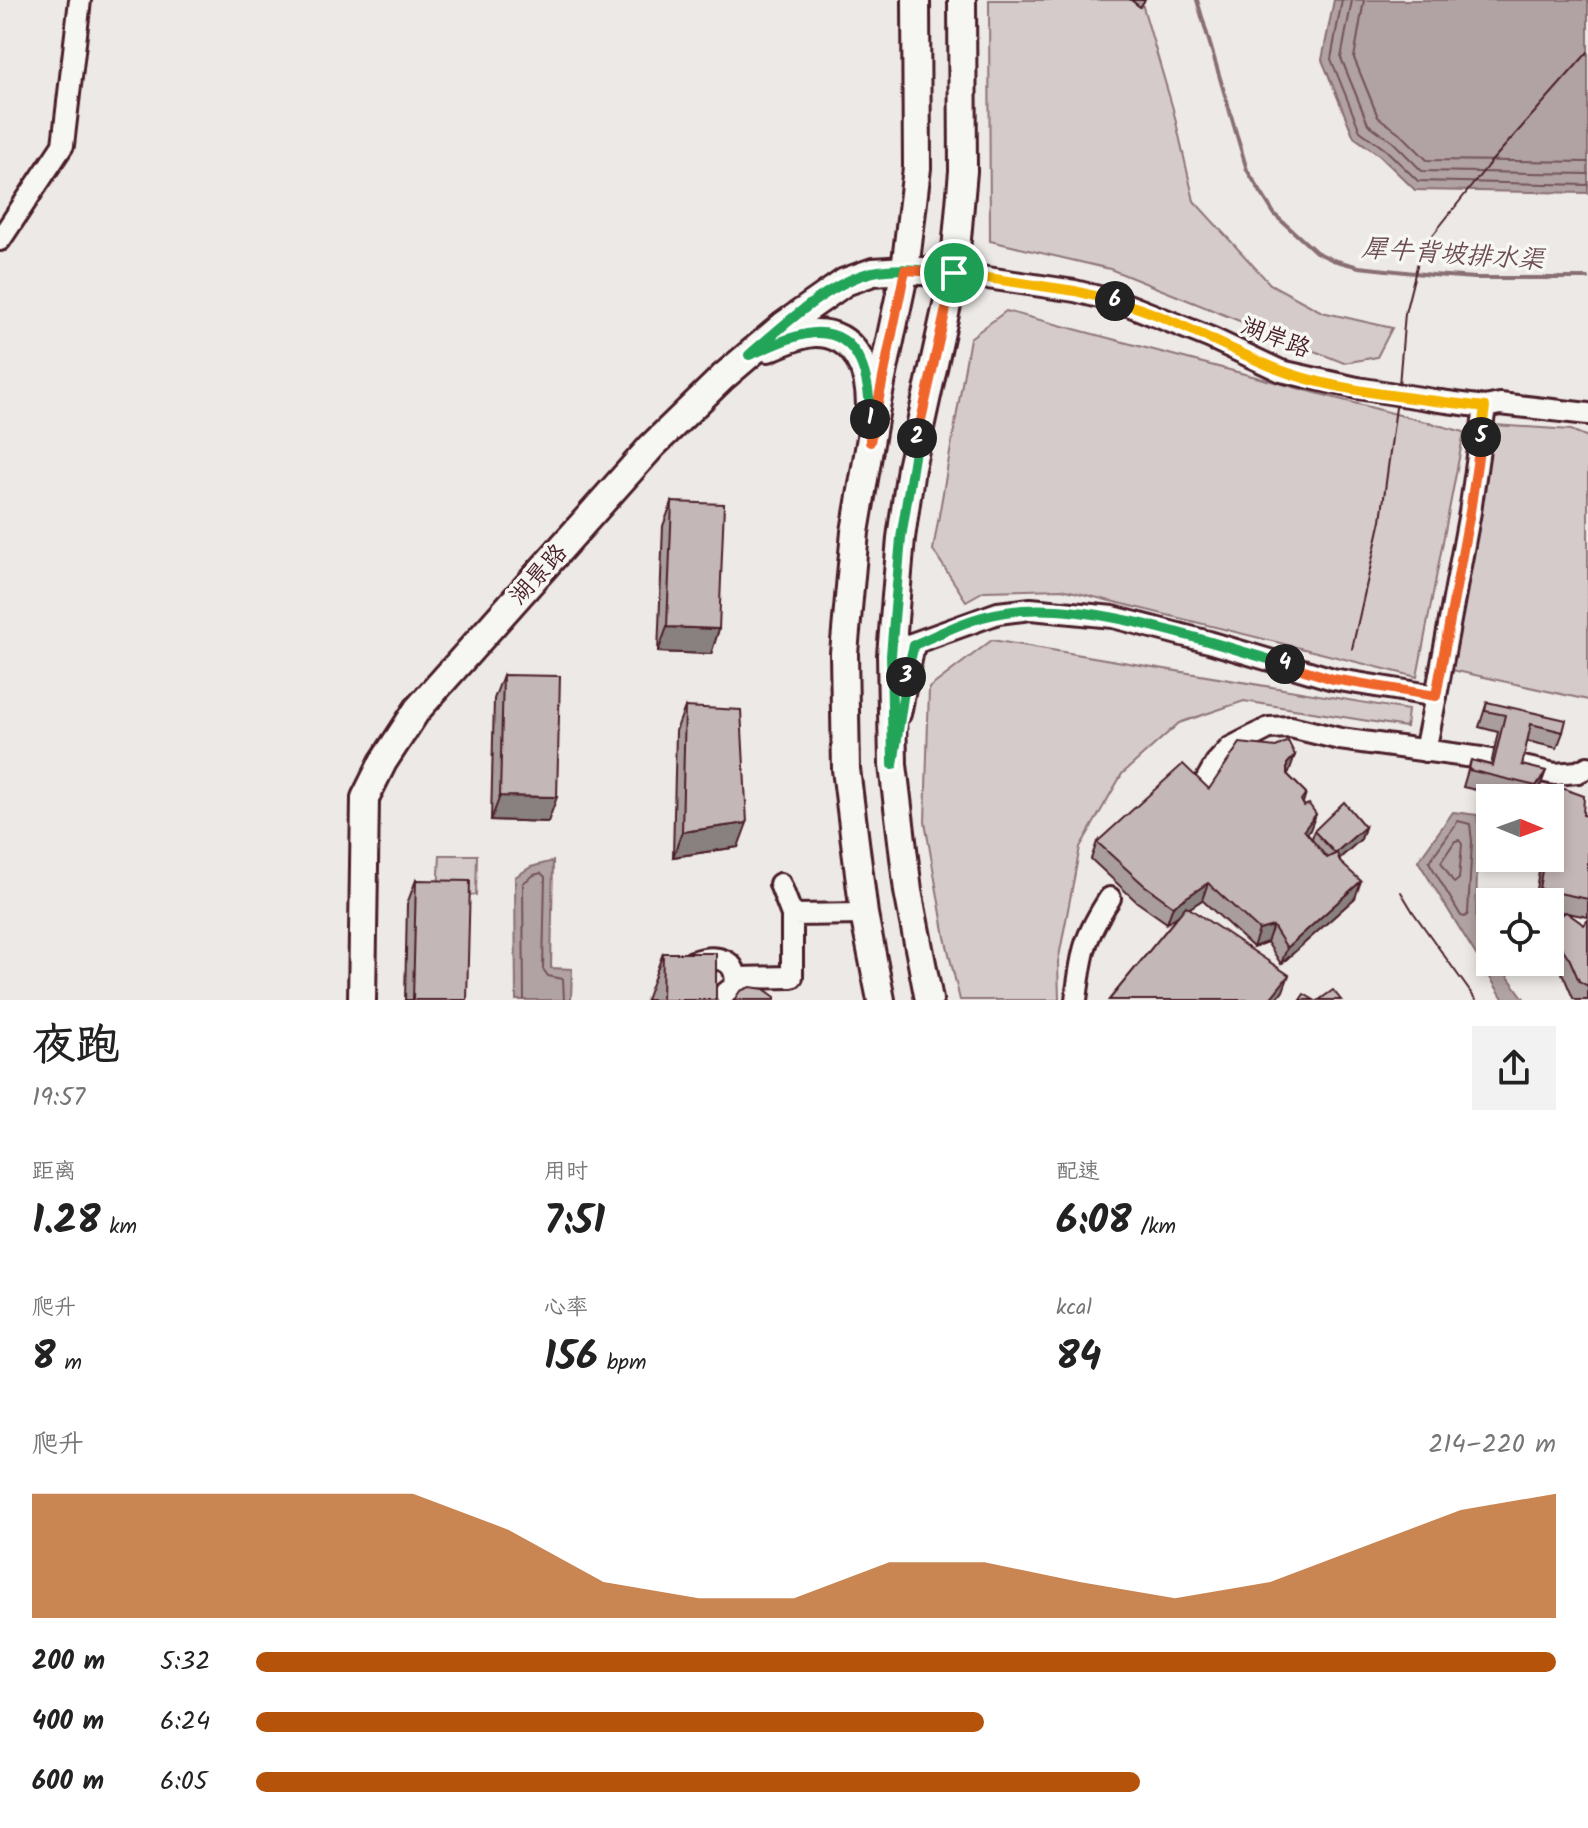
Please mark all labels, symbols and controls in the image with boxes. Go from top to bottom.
water label: 犀牛背坡排水渠 [1360,228,1547,282]
pin [920,239,988,307]
icon: arrive [932,251,976,295]
pin: 6 [1095,281,1135,321]
text: 6 [1109,283,1121,318]
street label: 湖岸路 [1235,307,1316,370]
pin: 1 [850,399,890,439]
text: 1 [867,401,873,436]
pin: 5 [1461,417,1501,457]
pin: 2 [897,418,937,458]
text: 5 [1475,419,1487,454]
text: 2 [911,420,923,455]
street label: 湖景路 [501,535,578,615]
pin: 4 [1265,644,1305,684]
text: 4 [1279,646,1291,681]
pin: 3 [886,657,926,697]
text: 3 [900,659,912,694]
north arrow [1476,784,1564,872]
map controls [1476,784,1564,976]
button: locate [1476,888,1564,976]
text: 夜跑 [32,1012,120,1082]
button: share [1472,1026,1556,1110]
text: 19:57 [32,1077,85,1119]
text: 距离 [32,1155,76,1190]
text: 用时 [544,1155,588,1190]
text: 配速 [1056,1155,1100,1190]
text: 1.28 [32,1190,100,1254]
text: 7:51 [544,1190,605,1254]
text: 6:08 [1056,1190,1132,1254]
text: km [100,1210,137,1245]
text: /km [1132,1210,1176,1245]
text: 爬升 [32,1291,76,1326]
text: 心率 [544,1291,588,1326]
text: kcal [1056,1291,1092,1326]
text: 8 [32,1326,56,1390]
text: 156 [544,1326,598,1390]
text: 84 [1056,1326,1101,1390]
text: m [56,1346,82,1381]
text: bpm [598,1346,646,1381]
text: 爬升 [32,1424,84,1466]
text: 214–220 m [1428,1424,1556,1466]
text: 200 m [32,1641,105,1683]
text: 5:32 [160,1641,210,1683]
text: 400 m [32,1701,104,1743]
text: 6:24 [160,1701,210,1743]
text: 600 m [32,1761,104,1803]
text: 6:05 [160,1761,208,1803]

